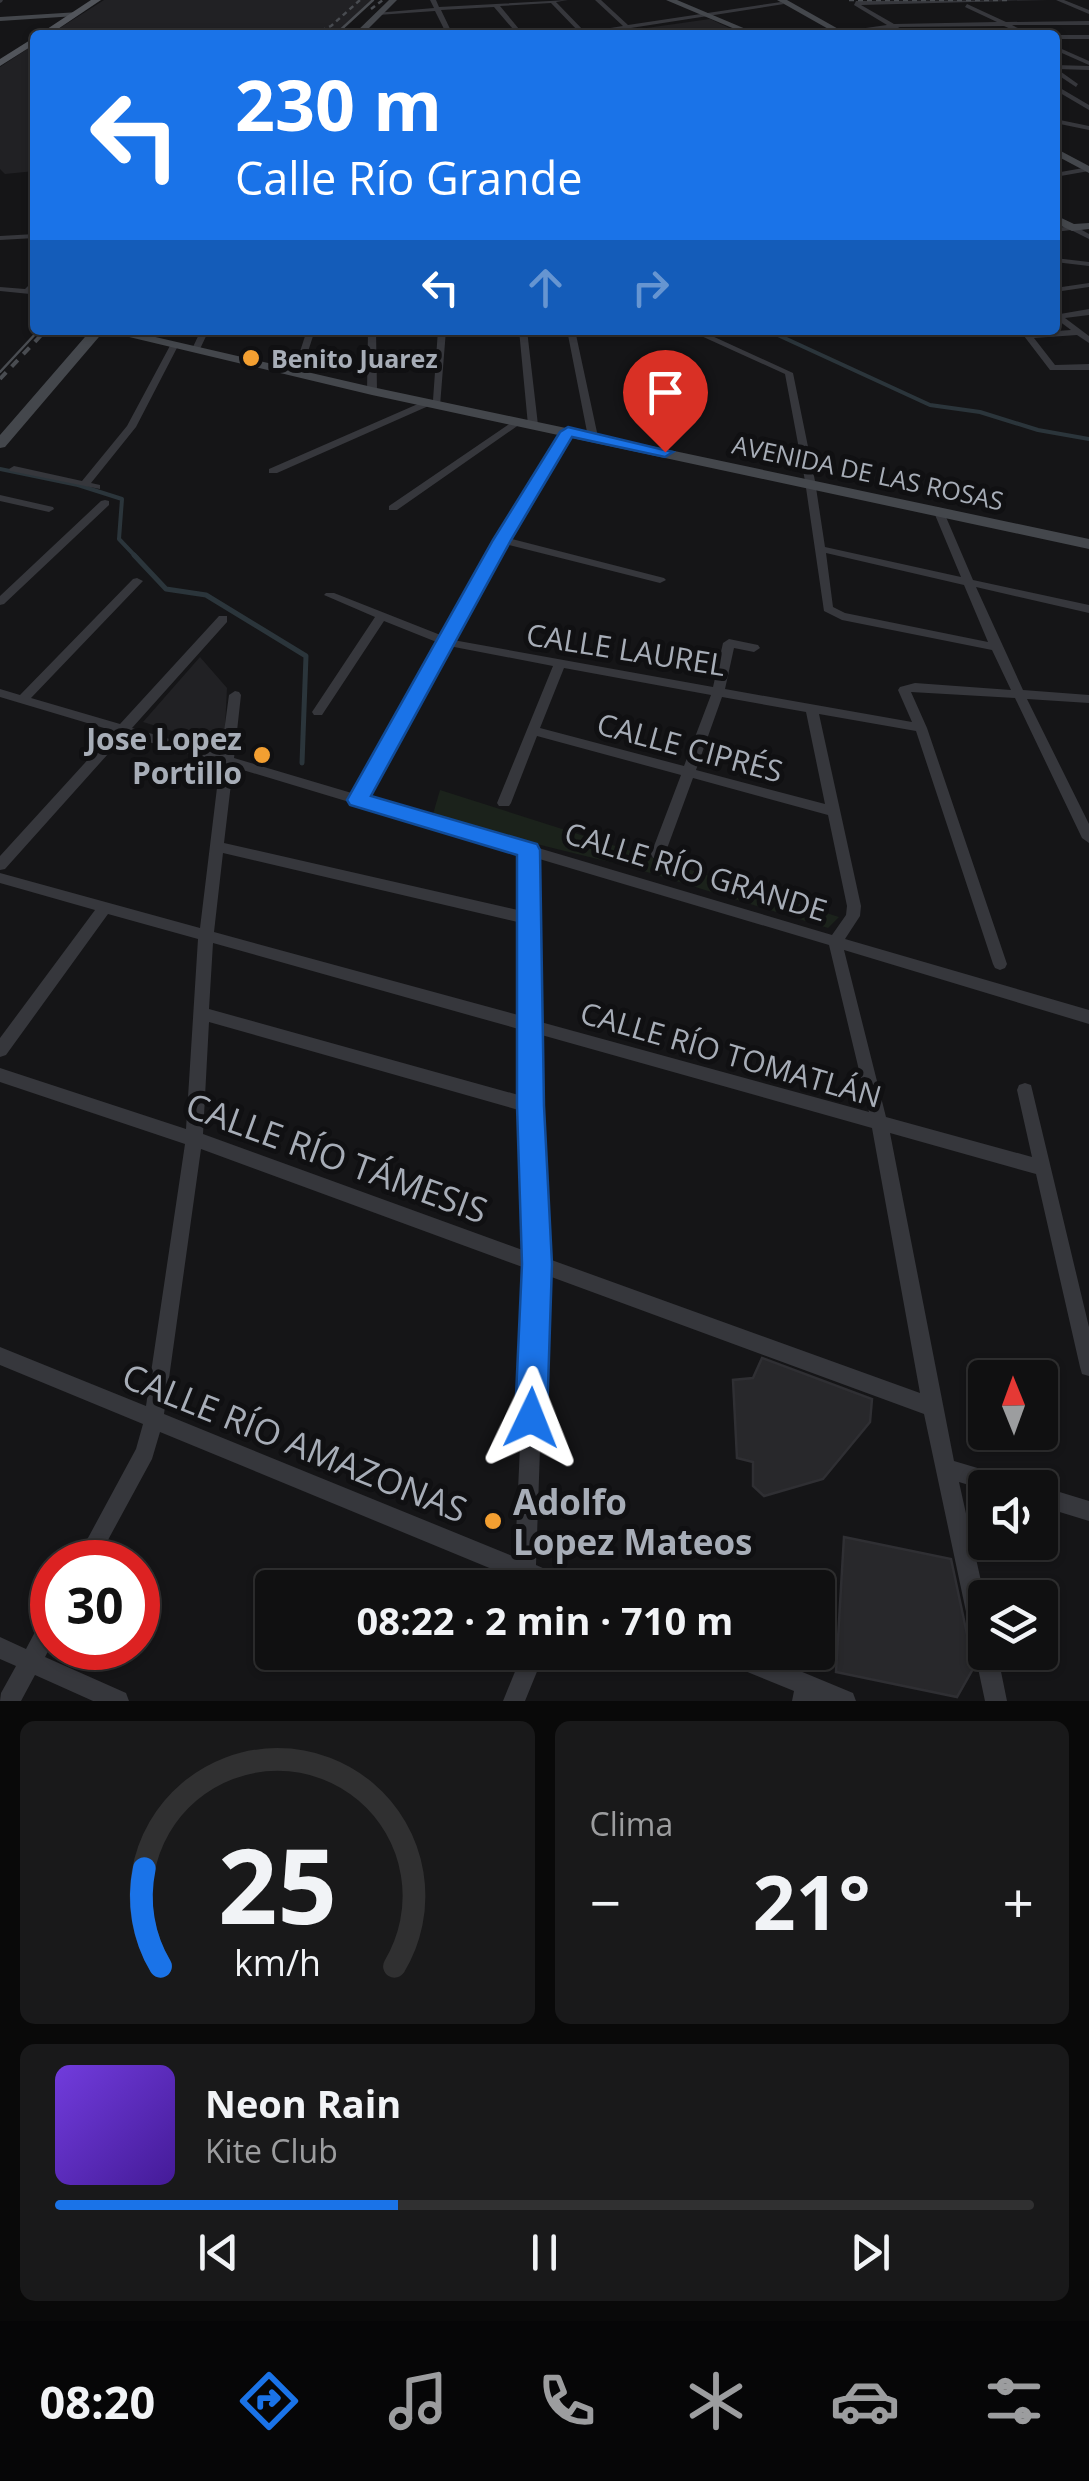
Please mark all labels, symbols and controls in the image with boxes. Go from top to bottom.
text: 230 m [235,56,442,152]
icon: left [70,70,200,200]
text: Calle Río Grande [235,147,582,208]
icon: left [413,260,468,315]
icon: ahead [518,260,573,315]
icon: right [623,260,678,315]
place label: Benito Juarez [271,341,438,375]
marker: Benito Juarez [240,347,262,369]
pin [623,350,708,453]
icon: arrive [638,365,693,420]
street label: AVENIDA DE LAS ROSAS [729,427,1007,517]
street label: CALLE LAUREL [524,613,728,685]
street label: CALLE CIPRÉS [593,703,787,791]
place label: Jose Lopez Portillo [83,718,242,793]
marker: Jose Lopez Portillo [251,744,273,766]
street label: CALLE RÍO GRANDE [560,812,832,930]
street label: CALLE RÍO TOMATLÁN [576,991,886,1117]
street label: CALLE RÍO TÁMESIS [180,1081,494,1233]
street label: CALLE RÍO AMAZONAS [116,1351,474,1533]
north arrow [968,1360,1058,1450]
map controls [968,1360,1058,1670]
position arrow [479,1366,583,1470]
button: sound [968,1470,1058,1560]
place label: Adolfo Lopez Mateos [513,1478,753,1565]
marker: Adolfo Lopez Mateos [482,1510,504,1532]
speed limit sign: 30 [30,1540,160,1670]
button: layers [968,1580,1058,1670]
text: 08:22 · 2 min · 710 m [357,1594,733,1646]
text: Clima [590,1802,673,1845]
text: 25 [218,1813,337,1954]
text: 21° [753,1850,871,1952]
text: − [590,1864,621,1939]
text: + [1003,1864,1034,1939]
text: km/h [234,1938,321,1986]
text: Neon Rain [205,2077,401,2129]
text: Kite Club [205,2129,338,2172]
icon: previous [191,2225,246,2280]
icon: pause [517,2225,572,2280]
icon: next [843,2225,898,2280]
icon: directions [234,2366,304,2436]
icon: music [383,2366,453,2436]
icon: phone [532,2366,602,2436]
icon: climate [681,2366,751,2436]
icon: car [830,2366,900,2436]
icon: filters [979,2366,1049,2436]
text: 08:20 [40,2371,155,2432]

